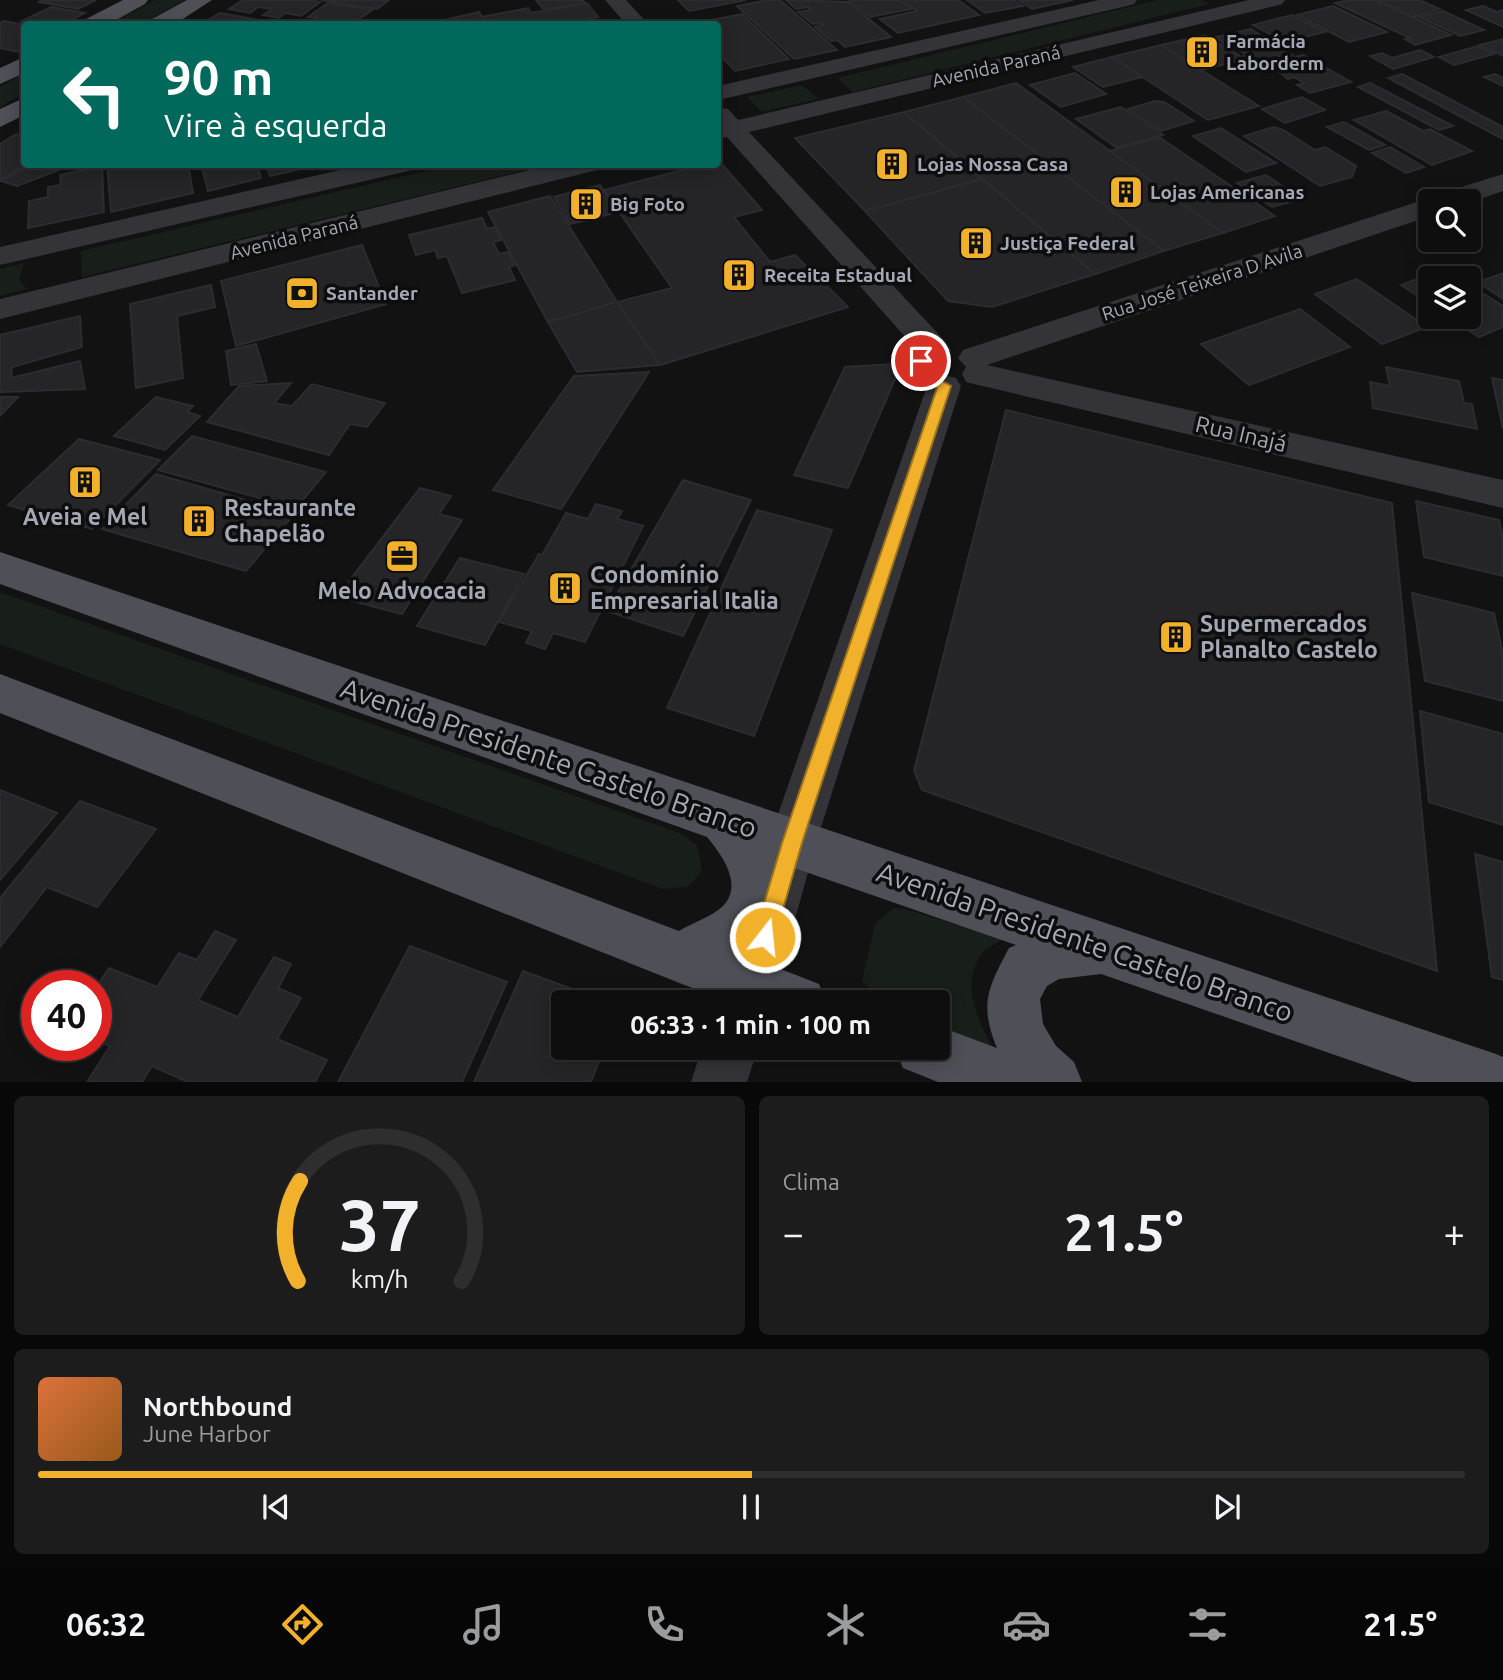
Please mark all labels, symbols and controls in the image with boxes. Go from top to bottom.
place label: Farmácia Laborderm [1226,30,1324,74]
building icon: Farmácia Laborderm [1183,33,1221,71]
street label: Avenida Paraná [930,41,1062,91]
icon: left [49,49,140,140]
text: 90 m [164,49,273,104]
text: Vire à esquerda [164,107,387,143]
building icon: Lojas Nossa Casa [873,145,911,183]
place label: Lojas Nossa Casa [917,153,1068,175]
building icon: Lojas Americanas [1107,173,1145,211]
place label: Lojas Americanas [1150,181,1304,203]
building icon: Big Foto [567,185,605,223]
map controls [1418,189,1481,329]
button: search [1418,189,1481,252]
place label: Big Foto [610,193,685,215]
street label: Avenida Paraná [228,210,360,264]
building icon: Justiça Federal [957,224,995,262]
place label: Justiça Federal [1000,232,1135,254]
street label: Rua José Teixeira D Avila [1099,239,1305,325]
building icon: Receita Estadual [720,256,758,294]
place label: Receita Estadual [764,264,912,286]
button: layers [1418,266,1481,329]
bank icon: Santander [283,274,321,312]
place label: Santander [326,282,418,304]
pin [891,331,951,391]
icon: arrive [902,342,940,380]
street label: Rua Inajá [1193,411,1289,456]
building icon: Aveia e Mel [66,463,104,501]
place label: Restaurante Chapelão [224,495,356,546]
building icon: Restaurante Chapelão [180,502,218,540]
place label: Aveia e Mel [23,504,147,529]
office icon: Melo Advocacia [383,537,421,575]
place label: Condomínio Empresarial Italia [590,562,779,613]
building icon: Condomínio Empresarial Italia [546,569,584,607]
place label: Melo Advocacia [317,578,487,603]
place label: Supermercados Planalto Castelo [1200,611,1378,662]
building icon: Supermercados Planalto Castelo [1157,618,1195,656]
street label: Avenida Presidente Castelo Branco [337,672,761,843]
street label: Avenida Presidente Castelo Branco [873,856,1297,1027]
position arrow [728,900,802,974]
speed limit sign: 40 [21,970,112,1061]
text: 06:33 · 1 min · 100 m [630,1010,871,1039]
text: Clima [783,1169,840,1194]
text: 37 [338,1184,420,1266]
text: 21.5° [1064,1203,1183,1261]
text: − [783,1212,804,1254]
text: + [1444,1212,1465,1254]
text: km/h [350,1265,408,1293]
text: Northbound [143,1392,292,1421]
text: June Harbor [143,1421,271,1446]
icon: previous [257,1488,295,1526]
icon: pause [732,1488,770,1526]
icon: next [1208,1488,1246,1526]
icon: directions [278,1600,327,1649]
icon: music [459,1600,508,1649]
icon: phone [640,1600,689,1649]
icon: climate [821,1600,870,1649]
icon: car [1002,1600,1051,1649]
icon: filters [1183,1600,1232,1649]
text: 06:32 [66,1606,146,1642]
text: 21.5° [1364,1606,1437,1642]

